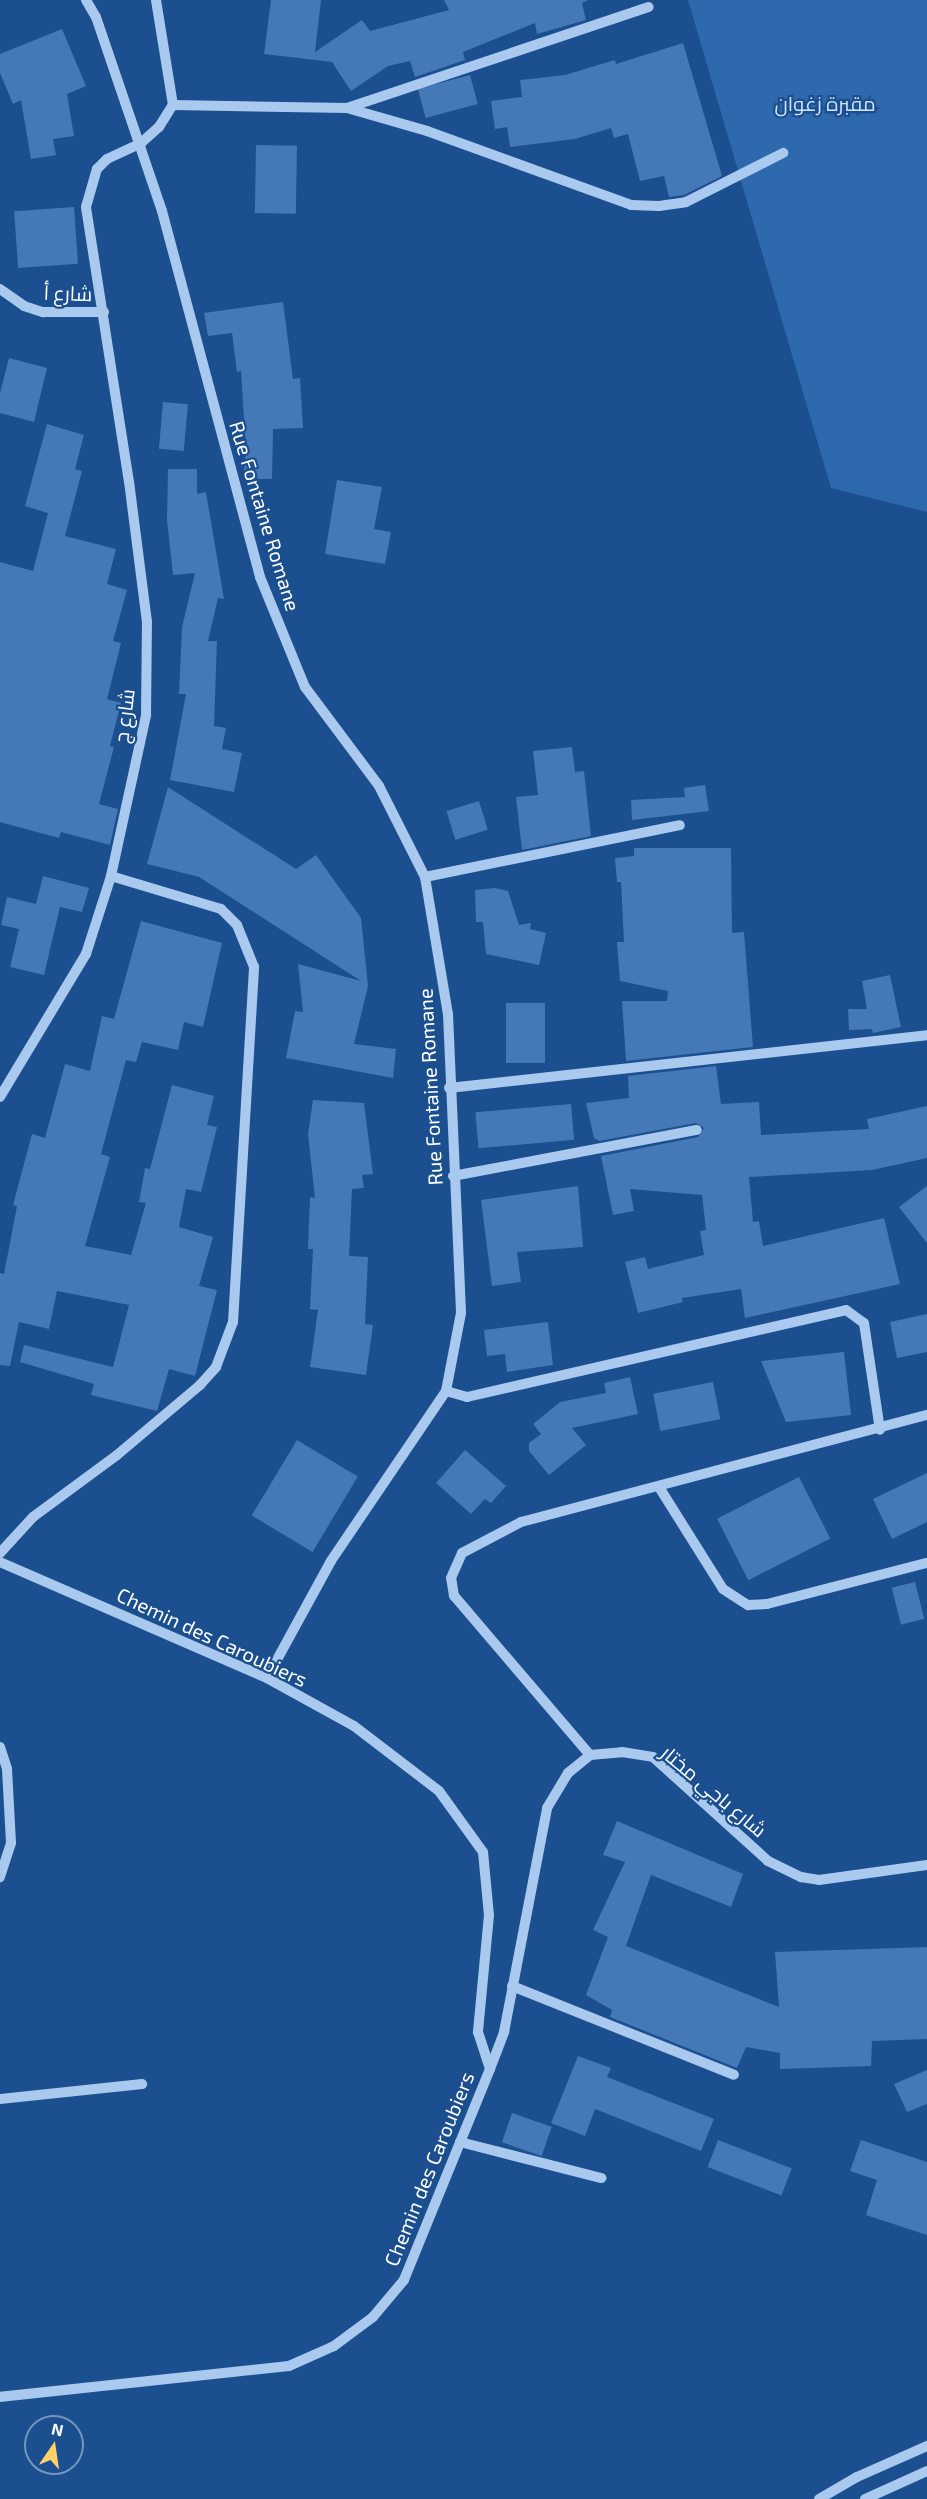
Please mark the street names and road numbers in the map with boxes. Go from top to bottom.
street label: شارع أ [43,280,93,306]
street label: Rue Fontaine Romane [225,418,305,614]
street label: شارع ج [109,687,139,745]
street label: Rue Fontaine Romane [413,988,447,1186]
street label: Chemin des Caroubiers [113,1582,311,1692]
street label: شارع باجي مختار [657,1740,771,1842]
street label: Chemin des Caroubiers [379,2068,479,2270]

